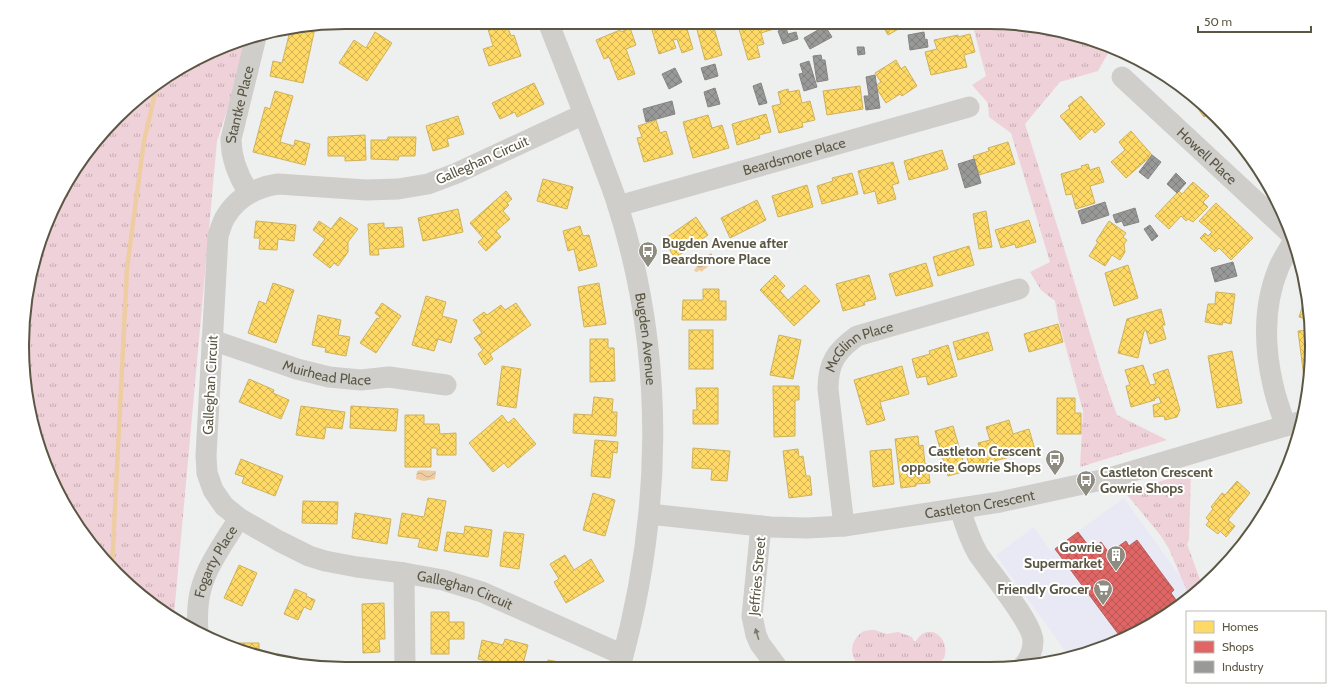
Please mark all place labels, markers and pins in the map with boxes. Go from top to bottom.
place label: Bugden Avenue after Beardsmore Place [662,234,788,268]
bus stop icon: Bugden Avenue after Beardsmore Place [637,240,659,268]
place label: Castleton Crescent opposite Gowrie Shops [901,442,1041,476]
bus stop icon: Castleton Crescent opposite Gowrie Shops [1044,448,1066,476]
place label: Castleton Crescent Gowrie Shops [1100,463,1213,497]
bus stop icon: Castleton Crescent Gowrie Shops [1075,469,1097,497]
place label: Gowrie Supermarket [1024,538,1102,572]
building icon: Gowrie Supermarket [1105,544,1127,572]
supermarket icon: Friendly Grocer [1092,578,1114,606]
place label: Friendly Grocer [997,580,1089,598]

